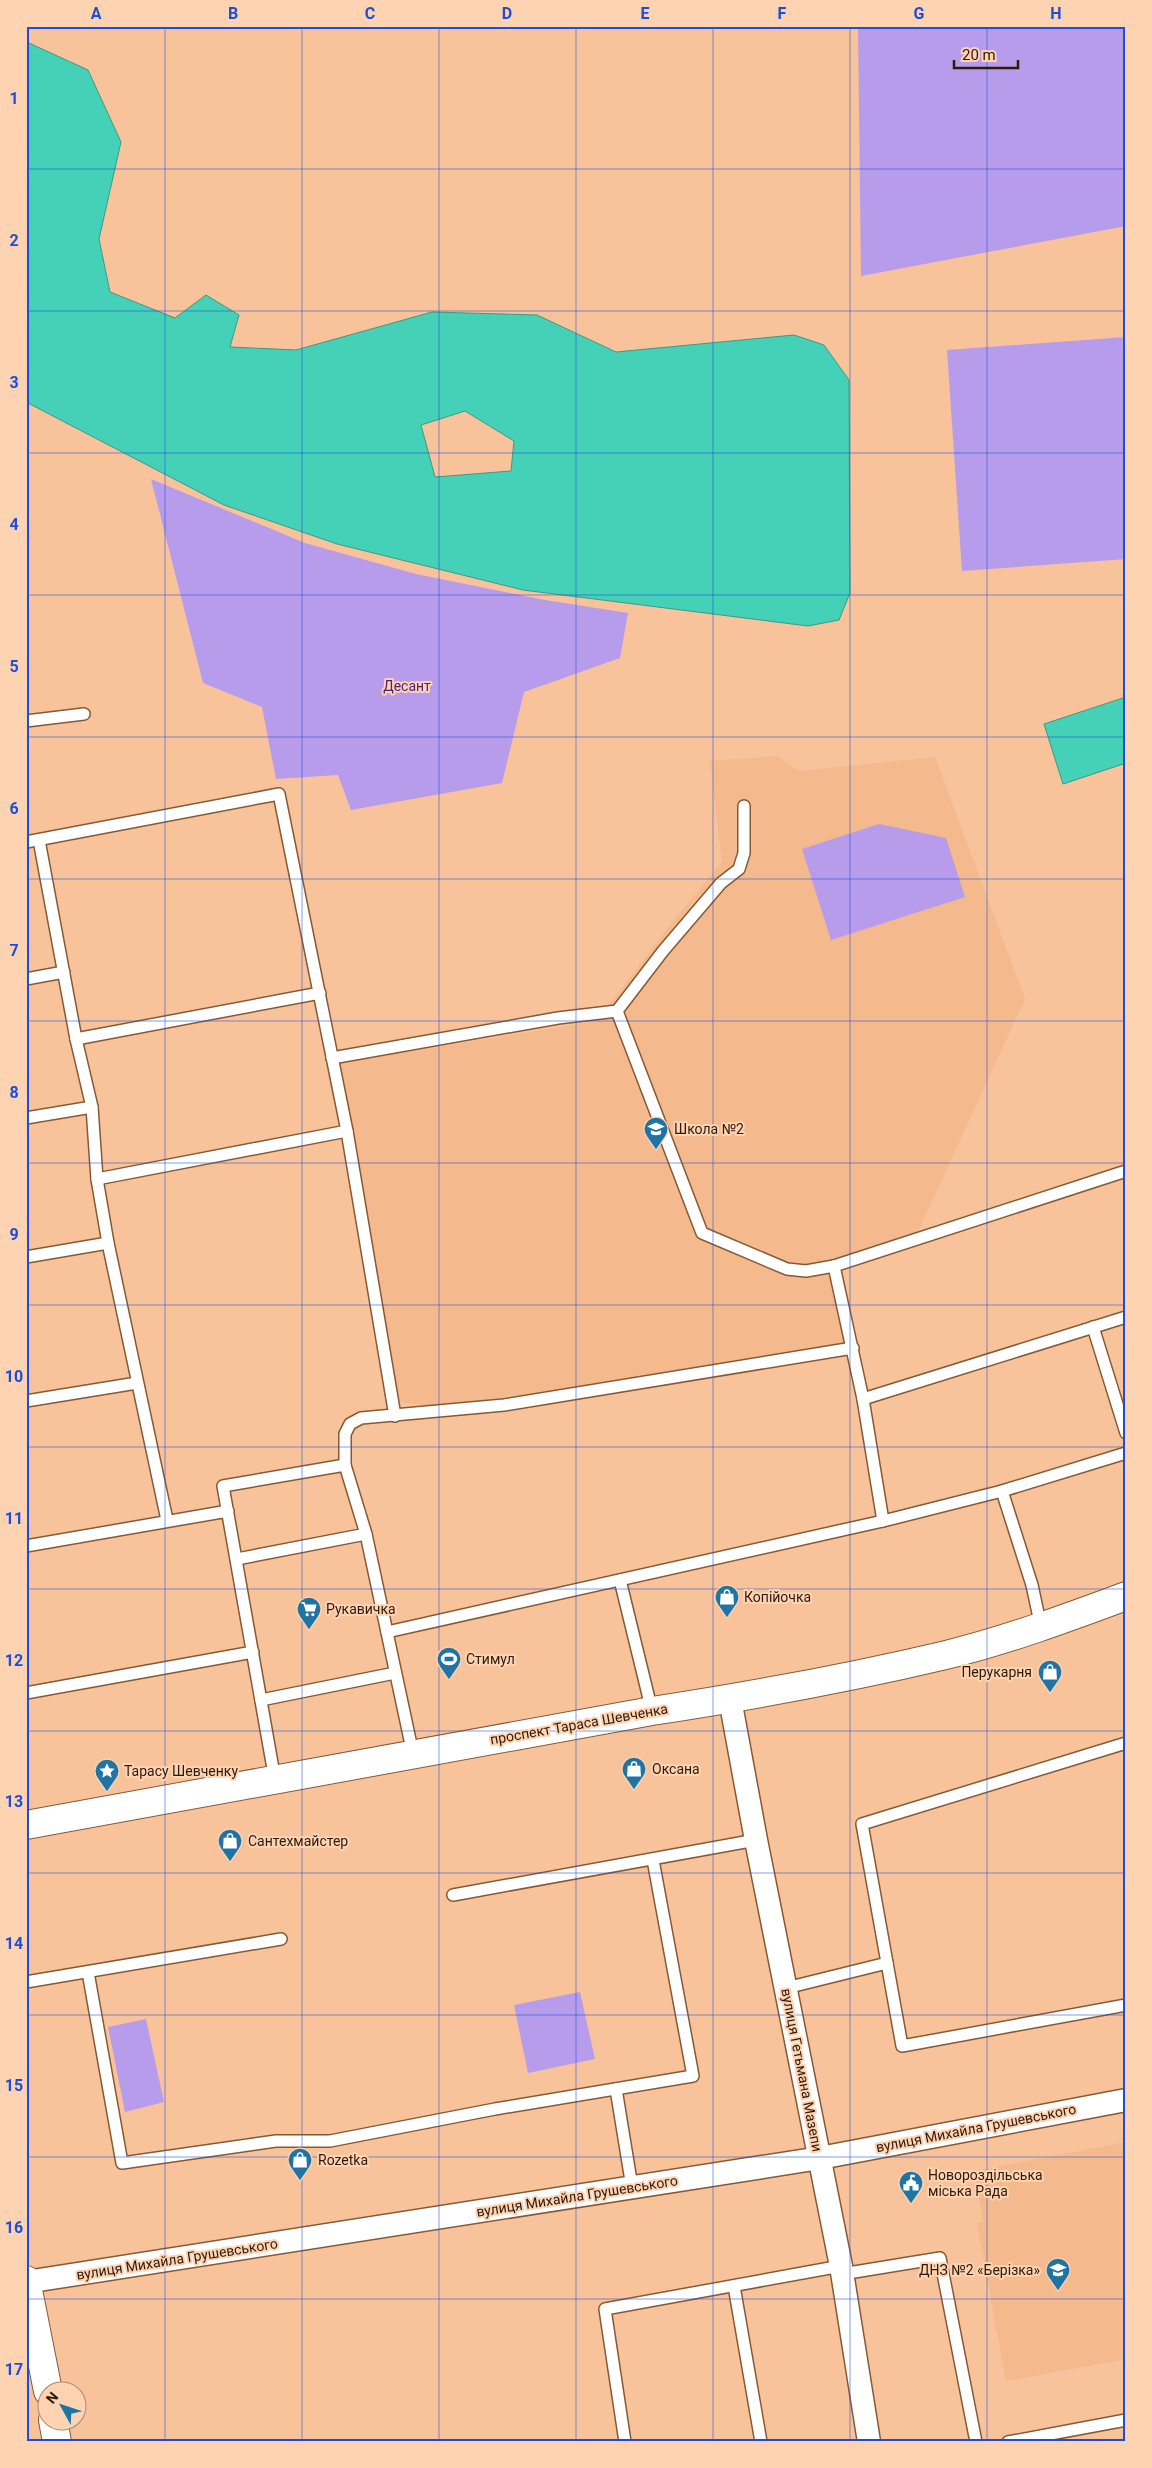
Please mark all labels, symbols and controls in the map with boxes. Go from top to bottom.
text: A [91,4,102,23]
text: B [228,4,238,23]
text: C [365,4,375,23]
text: D [502,4,512,23]
text: E [641,4,650,23]
text: F [778,4,787,23]
text: G [914,4,925,23]
text: H [1050,4,1062,23]
scale bar [954,38,1018,70]
text: 20 m [962,46,996,64]
text: 1 [9,89,19,108]
text: 2 [9,231,19,250]
text: 3 [9,373,19,392]
text: 4 [9,515,19,534]
text: 5 [9,657,19,676]
park label: Десант [383,678,431,694]
text: 6 [9,799,19,818]
text: 7 [9,941,19,960]
text: 8 [9,1083,19,1102]
school or university icon: Школа №2 [643,1116,669,1150]
place label: Школа №2 [674,1121,744,1137]
text: 9 [9,1225,19,1244]
text: 10 [5,1367,23,1386]
text: 11 [5,1509,23,1528]
shop icon: Копійочка [714,1584,740,1618]
place label: Копійочка [744,1589,811,1605]
supermarket icon: Рукавичка [296,1596,322,1630]
place label: Рукавичка [326,1601,396,1617]
sports icon: Стимул [436,1646,462,1680]
text: 12 [5,1651,23,1670]
place label: Стимул [466,1651,515,1667]
shop icon: Перукарня [1037,1659,1063,1693]
place label: Перукарня [961,1664,1032,1680]
street label: проспект Тараса Шевченка [489,1700,669,1748]
shop icon: Оксана [621,1756,647,1790]
place icon: Тарасу Шевченку [94,1758,120,1792]
place label: Оксана [652,1761,700,1777]
place label: Тарасу Шевченку [124,1763,238,1779]
text: 13 [5,1792,23,1811]
shop icon: Сантехмайстер [217,1828,243,1862]
place label: Сантехмайстер [248,1833,348,1849]
text: 14 [5,1934,23,1953]
street label: вулиця Гетьмана Мазепи [778,1987,826,2153]
text: 15 [5,2076,23,2095]
street label: вулиця Михайла Грушевського [874,2101,1078,2155]
shop icon: Rozetka [287,2147,313,2181]
place label: Rozetka [318,2152,368,2168]
place label: Новороздільська міська Рада [928,2167,1043,2199]
public building icon: Новороздільська міська Рада [898,2170,924,2204]
street label: вулиця Михайла Грушевського [475,2172,679,2220]
text: 16 [5,2218,23,2237]
street label: вулиця Михайла Грушевського [75,2235,279,2283]
school or university icon: ДНЗ №2 «Берізка» [1045,2257,1071,2291]
place label: ДНЗ №2 «Берізка» [919,2262,1040,2278]
text: 17 [5,2360,23,2379]
north arrow [38,2380,88,2430]
text: N [43,2389,61,2407]

